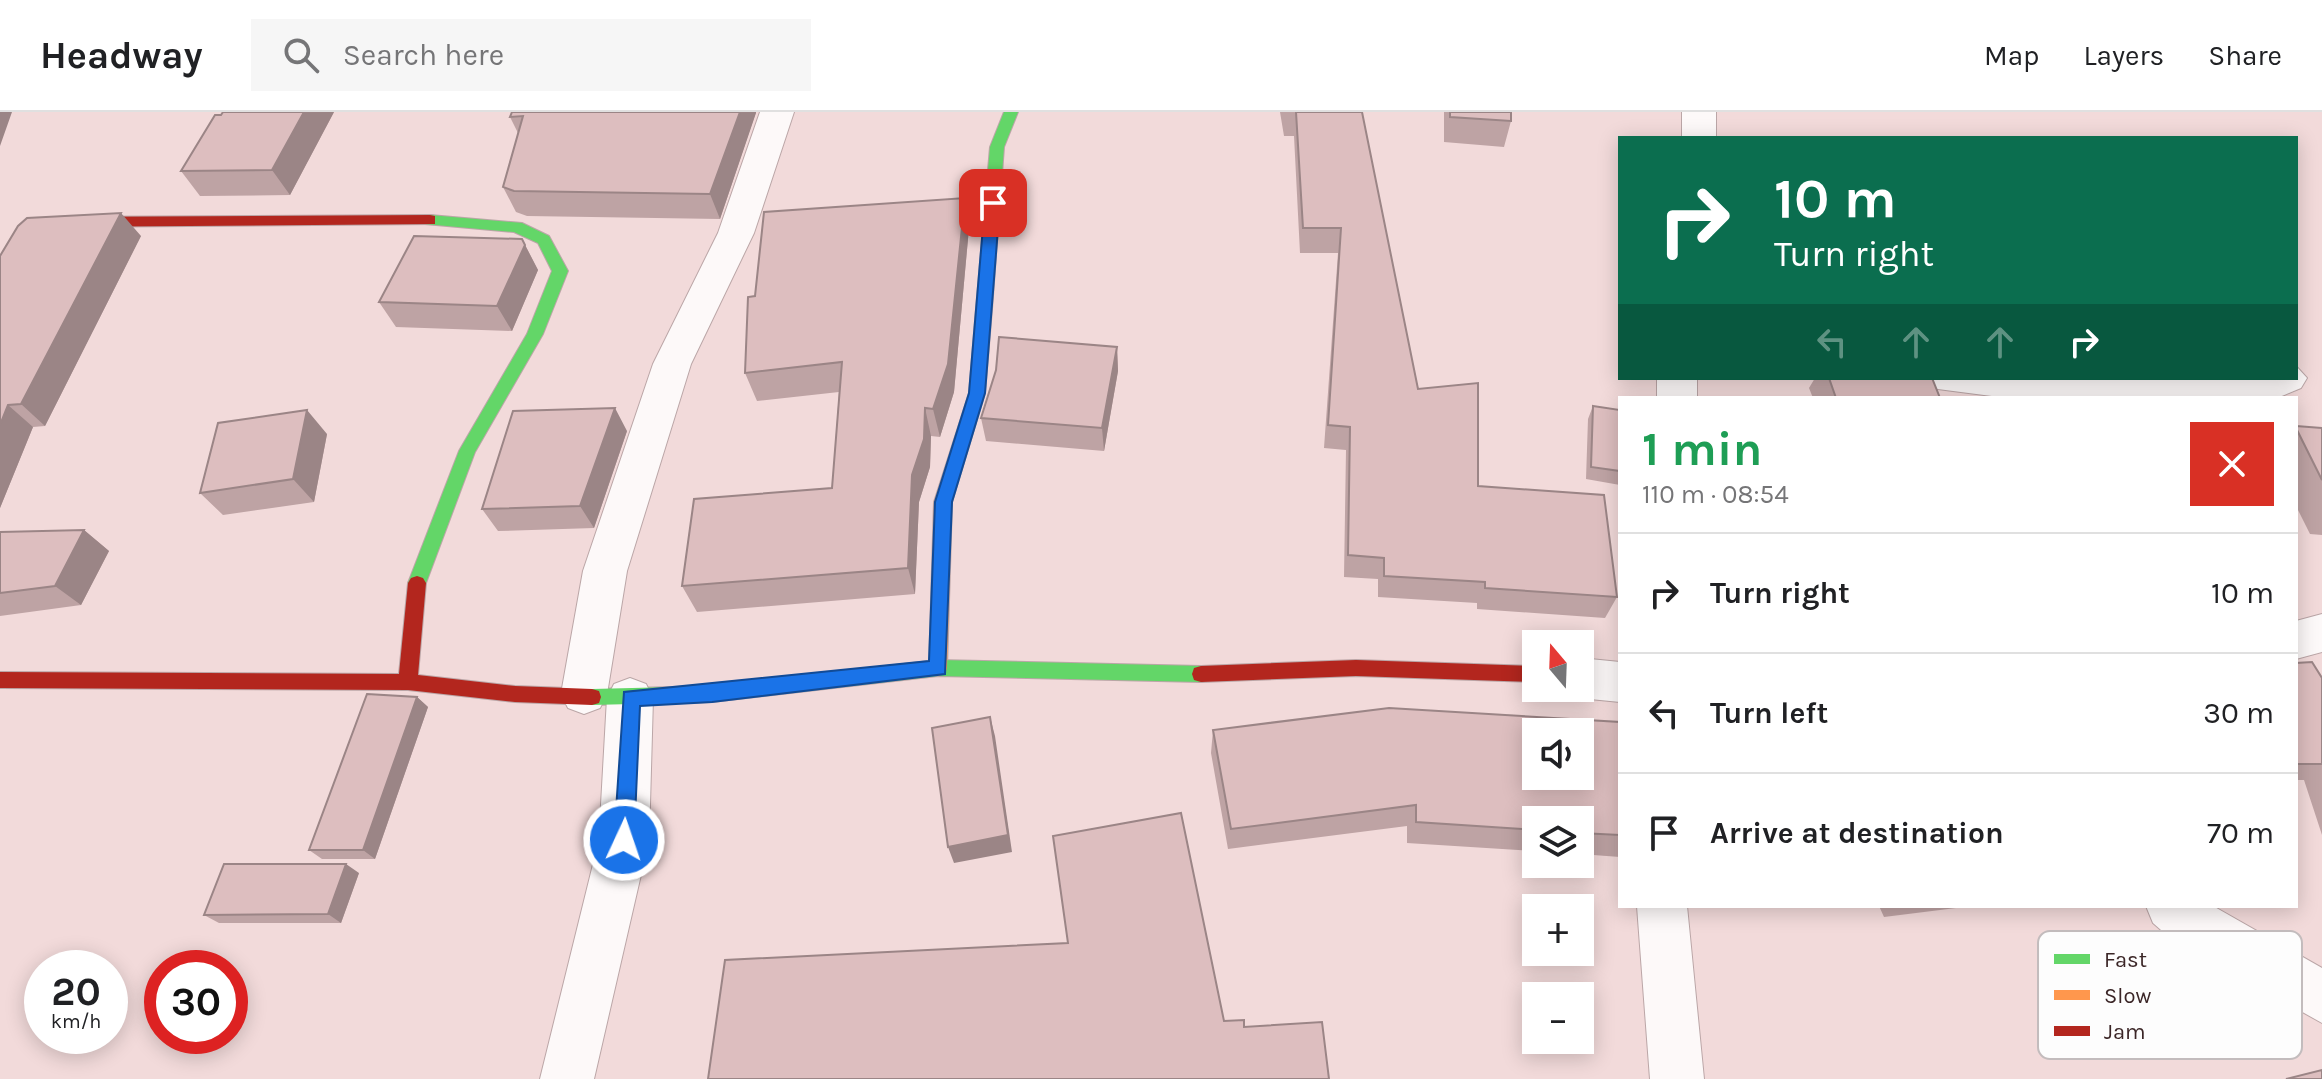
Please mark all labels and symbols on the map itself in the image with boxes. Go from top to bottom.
pin [959,169,1027,237]
north arrow [1522,630,1594,702]
position arrow [582,798,666,882]
legend [2038,931,2302,1059]
text: Fast [2104,947,2147,973]
speed limit sign: 30 [144,950,248,1054]
text: Slow [2104,983,2151,1009]
text: Jam [2104,1019,2146,1045]

